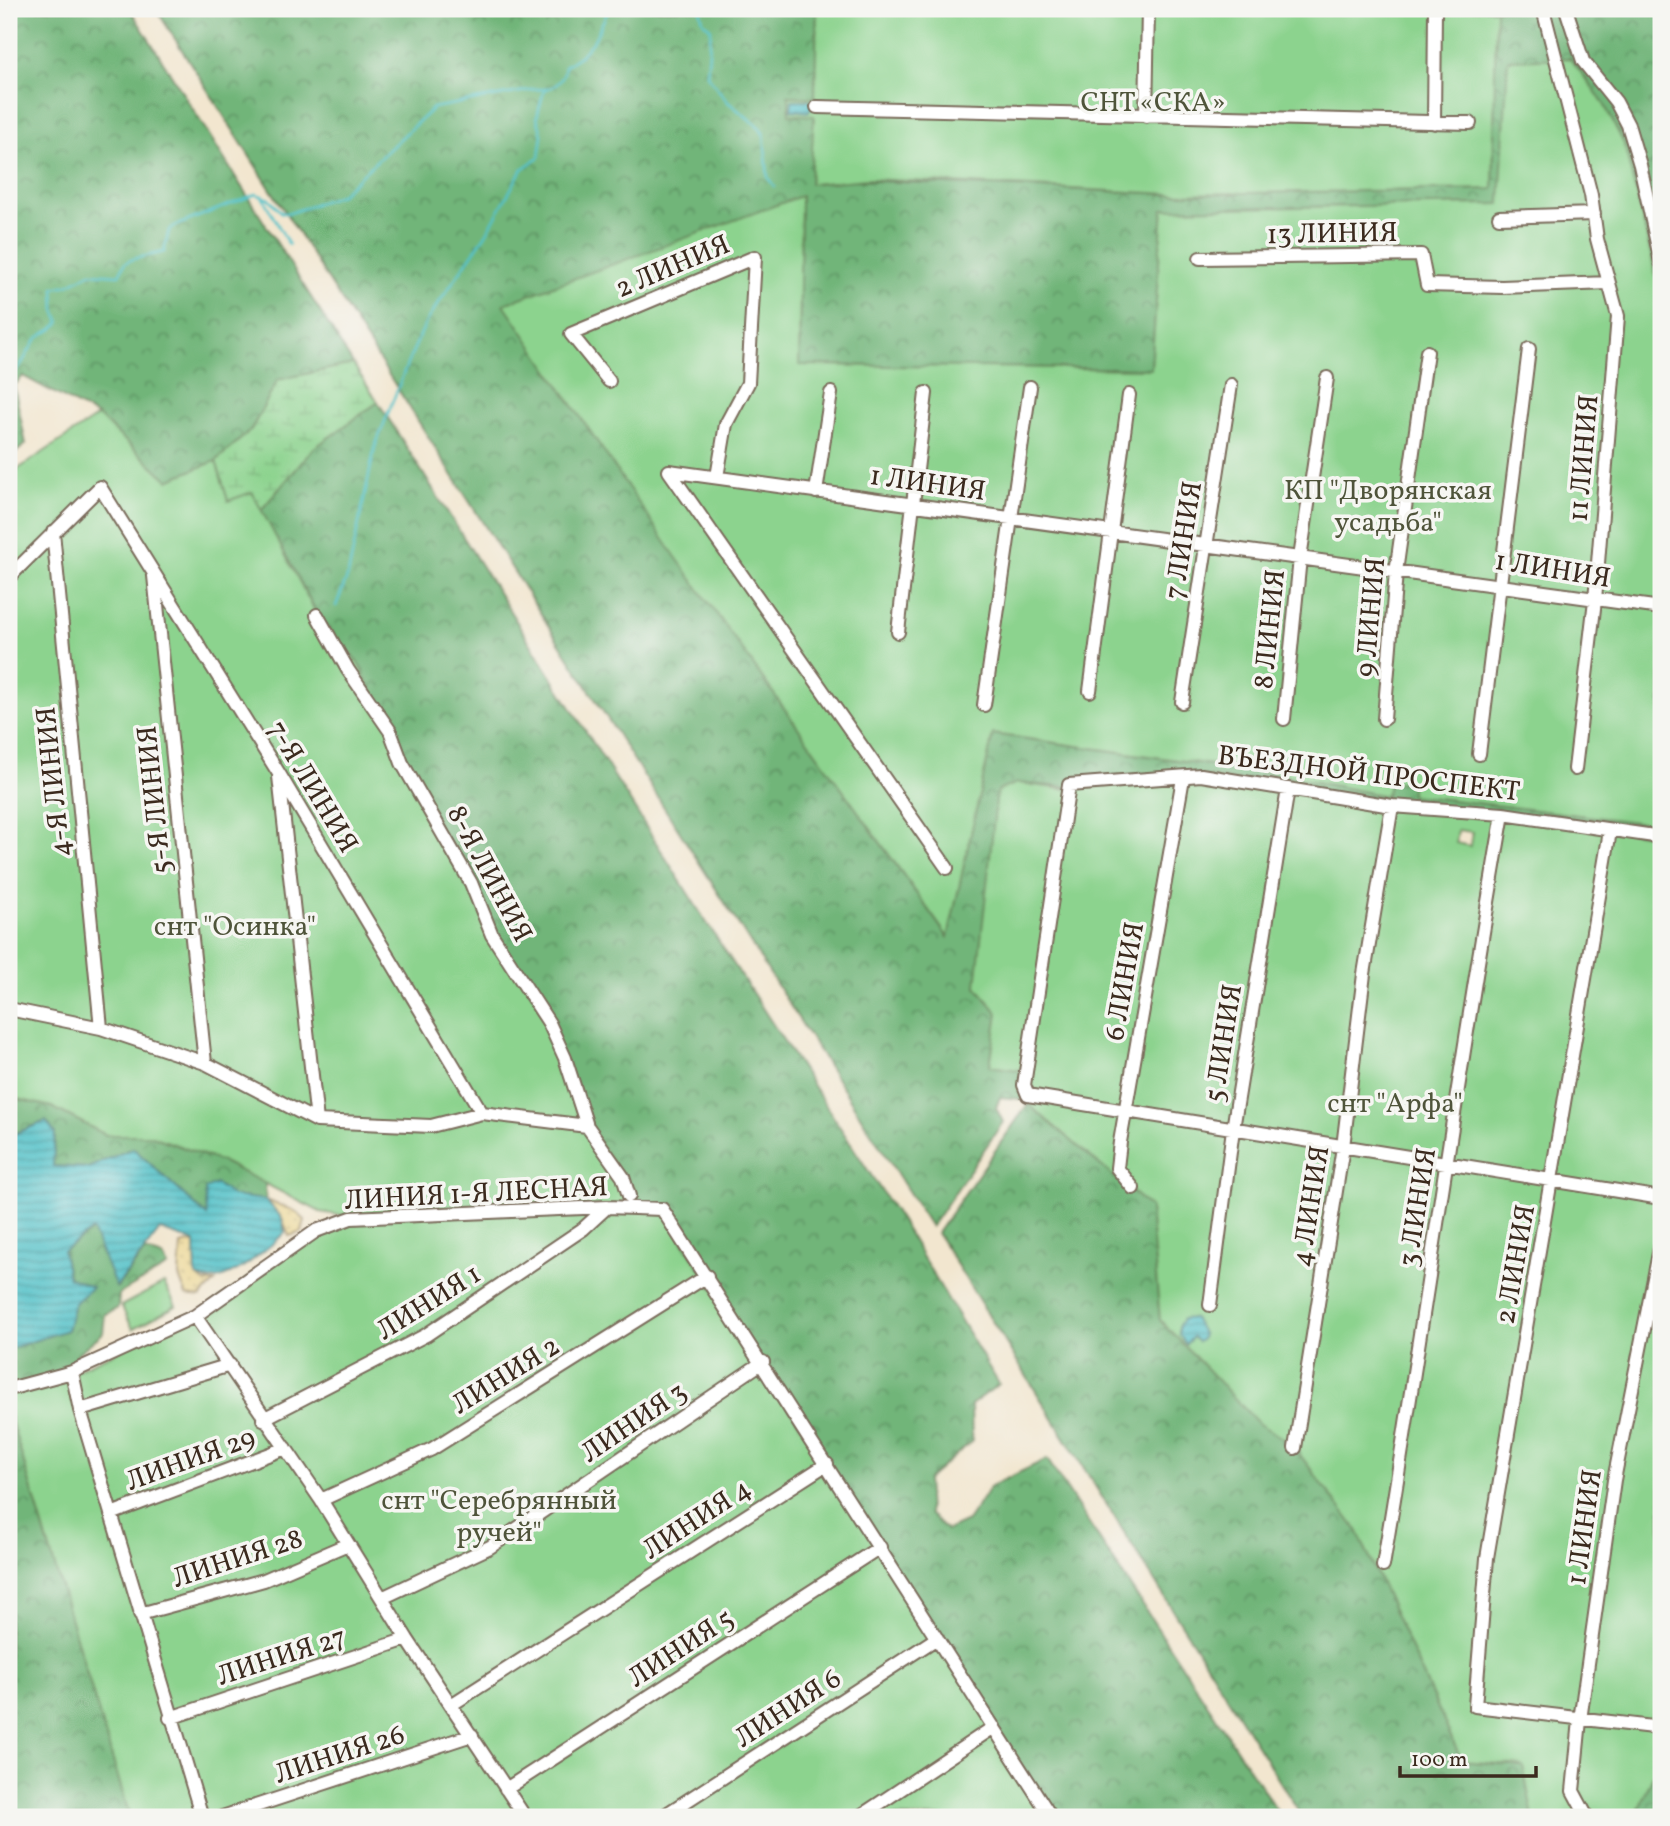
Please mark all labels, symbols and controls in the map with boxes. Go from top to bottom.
park label: СНТ «СКА» [1081,84,1226,123]
street label: 13 ЛИНИЯ [1266,214,1398,255]
street label: 2 ЛИНИЯ [610,226,736,309]
street label: 11 ЛИНИЯ [1560,393,1609,523]
street label: 1 ЛИНИЯ [867,457,988,512]
park label: КП "Дворянская усадьба" [1284,472,1492,543]
street label: 7 ЛИНИЯ [1156,478,1213,602]
street label: 1 ЛИНИЯ [1492,542,1613,599]
street label: 9 ЛИНИЯ [1347,556,1396,679]
street label: 8 ЛИНИЯ [1245,568,1296,691]
street label: 4-Я ЛИНИЯ [27,705,82,859]
street label: 7-Я ЛИНИЯ [257,714,367,861]
street label: 5-Я ЛИНИЯ [128,724,183,876]
street label: ВЪЕЗДНОЙ ПРОСПЕКТ [1215,737,1522,812]
street label: 8-Я ЛИНИЯ [436,799,541,949]
park label: снт "Осинка" [154,908,316,947]
street label: 6 ЛИНИЯ [1096,919,1155,1044]
street label: 5 ЛИНИЯ [1196,981,1253,1105]
park label: снт "Арфа" [1327,1085,1463,1124]
street label: 4 ЛИНИЯ [1283,1143,1340,1270]
street label: 3 ЛИНИЯ [1390,1145,1447,1270]
street label: ЛИНИЯ 1-Я ЛЕСНАЯ [343,1168,609,1221]
street label: 2 ЛИНИЯ [1487,1202,1546,1327]
street label: ЛИНИЯ 1 [370,1256,489,1351]
street label: ЛИНИЯ 2 [445,1328,568,1425]
street label: ЛИНИЯ 3 [574,1373,695,1473]
street label: ЛИНИЯ 29 [121,1419,261,1502]
street label: 1 ЛИНИЯ [1558,1467,1613,1588]
street label: ЛИНИЯ 4 [635,1470,759,1570]
park label: снт "Серебрянный ручей" [381,1482,617,1553]
street label: ЛИНИЯ 28 [168,1520,308,1599]
street label: ЛИНИЯ 5 [621,1600,742,1698]
street label: ЛИНИЯ 27 [212,1618,351,1697]
street label: ЛИНИЯ 6 [727,1660,849,1758]
street label: ЛИНИЯ 26 [270,1716,410,1795]
scale bar [1400,1735,1537,1779]
text: 100 m [1411,1746,1468,1775]

